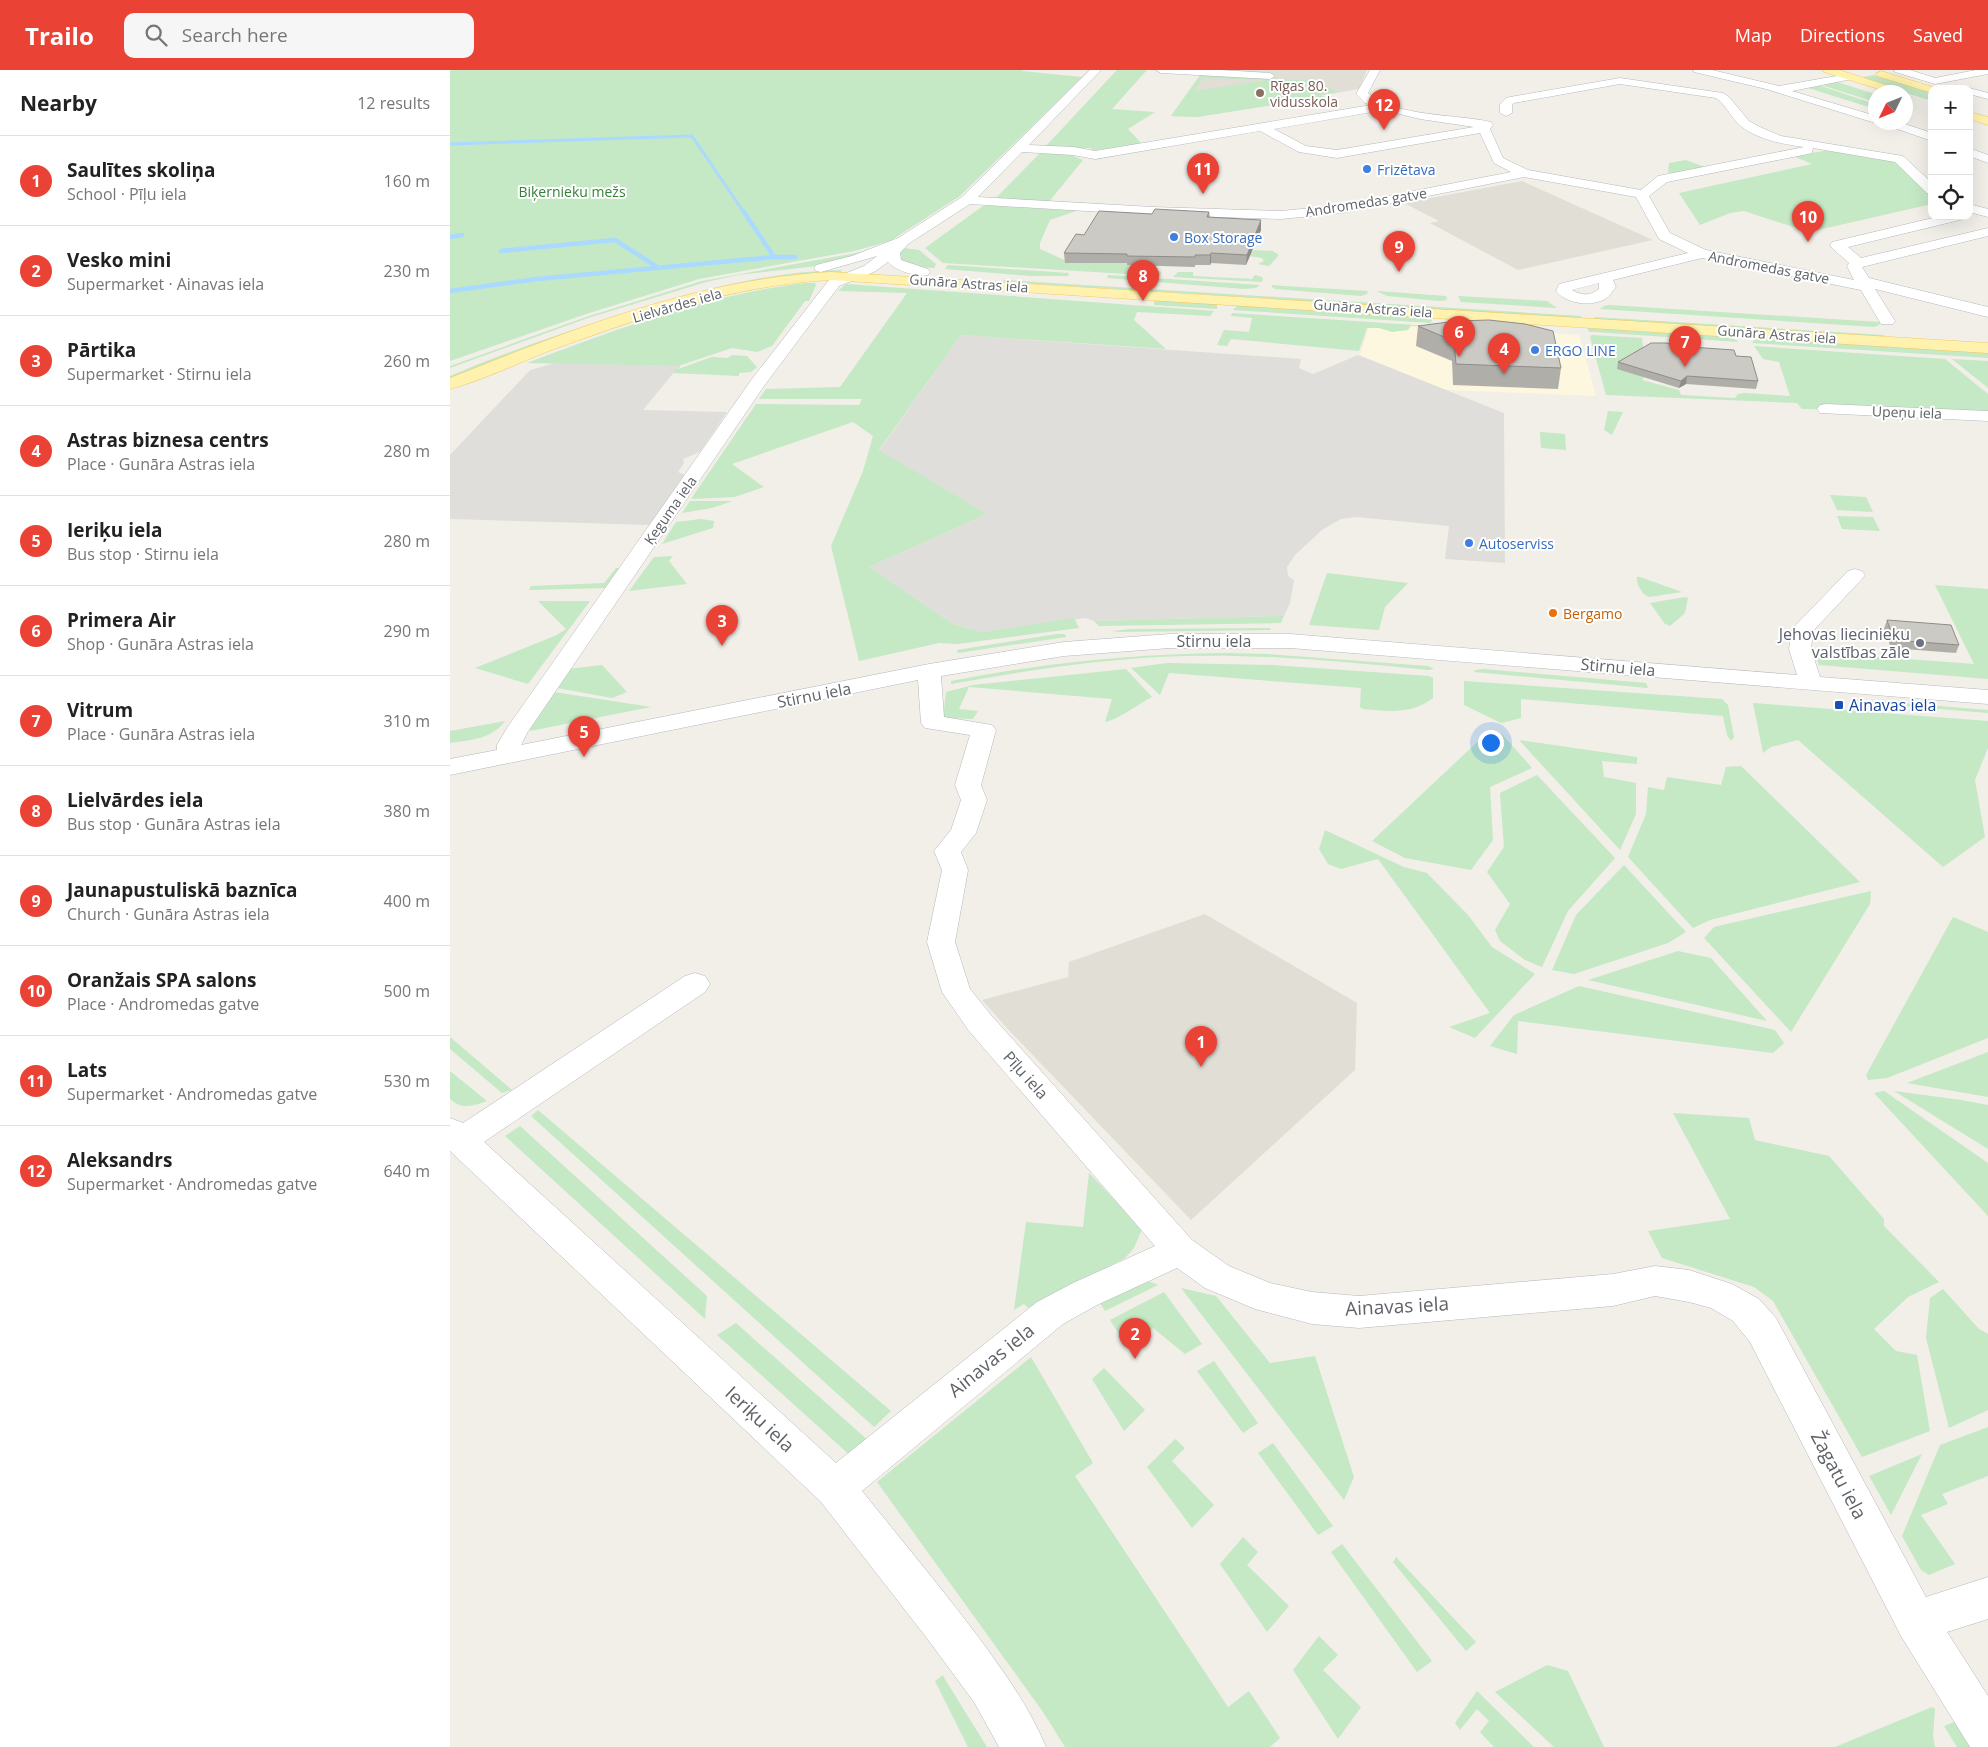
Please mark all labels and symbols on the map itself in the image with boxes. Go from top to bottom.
place label: Rīgas 80. vidusskola [1270,76,1338,111]
north arrow [1868,85,1913,130]
marker: Rīgas 80. vidusskola [1254,87,1266,99]
pin: 12 [1368,89,1400,130]
pin: 11 [1187,153,1219,194]
place label: Frizētava [1377,160,1435,179]
marker: Frizētava [1361,163,1373,175]
park label: Biķernieku mežs [518,182,626,201]
street label: Andromedas gatve [1304,183,1428,221]
pin: 10 [1792,201,1824,242]
place label: Box Storage [1184,228,1263,247]
marker: Box Storage [1168,231,1180,243]
pin: 9 [1383,231,1415,272]
street label: Andromedas gatve [1707,246,1831,288]
pin: 8 [1127,260,1159,301]
street label: Gunāra Astras iela [909,269,1029,297]
street label: Lielvārdes iela [630,283,724,327]
street label: Gunāra Astras iela [1313,294,1433,322]
pin: 6 [1443,316,1475,357]
street label: Gunāra Astras iela [1717,320,1837,348]
pin: 7 [1669,326,1701,367]
pin: 4 [1488,333,1520,374]
place label: ERGO LINE [1545,341,1616,360]
marker: ERGO LINE [1529,344,1541,356]
street label: Upeņu iela [1872,401,1942,423]
street label: Ķeguma iela [639,472,701,548]
place label: Autoserviss [1479,534,1554,553]
marker: Autoserviss [1463,537,1475,549]
place label: Bergamo [1563,604,1622,623]
pin: 3 [706,605,738,646]
marker: Bergamo [1547,607,1559,619]
place label: Jehovas liecinieku valstības zāle [1777,623,1910,663]
street label: Stirnu iela [1177,630,1251,652]
marker: Jehovas liecinieku valstības zāle [1914,637,1926,649]
street label: Stirnu iela [1580,653,1656,681]
street label: Stirnu iela [775,677,853,713]
place label: Ainavas iela [1849,694,1936,716]
marker: Ainavas iela [1833,699,1845,711]
pin: 5 [568,716,600,757]
your location [1478,730,1504,756]
pin: 1 [1185,1026,1217,1067]
street label: Pīļu iela [999,1046,1053,1104]
street label: Ainavas iela [1344,1290,1450,1322]
street label: Ainavas iela [942,1317,1040,1403]
pin: 2 [1119,1318,1151,1359]
street label: Ieriķu iela [720,1380,800,1458]
street label: Žagatu iela [1805,1426,1873,1524]

